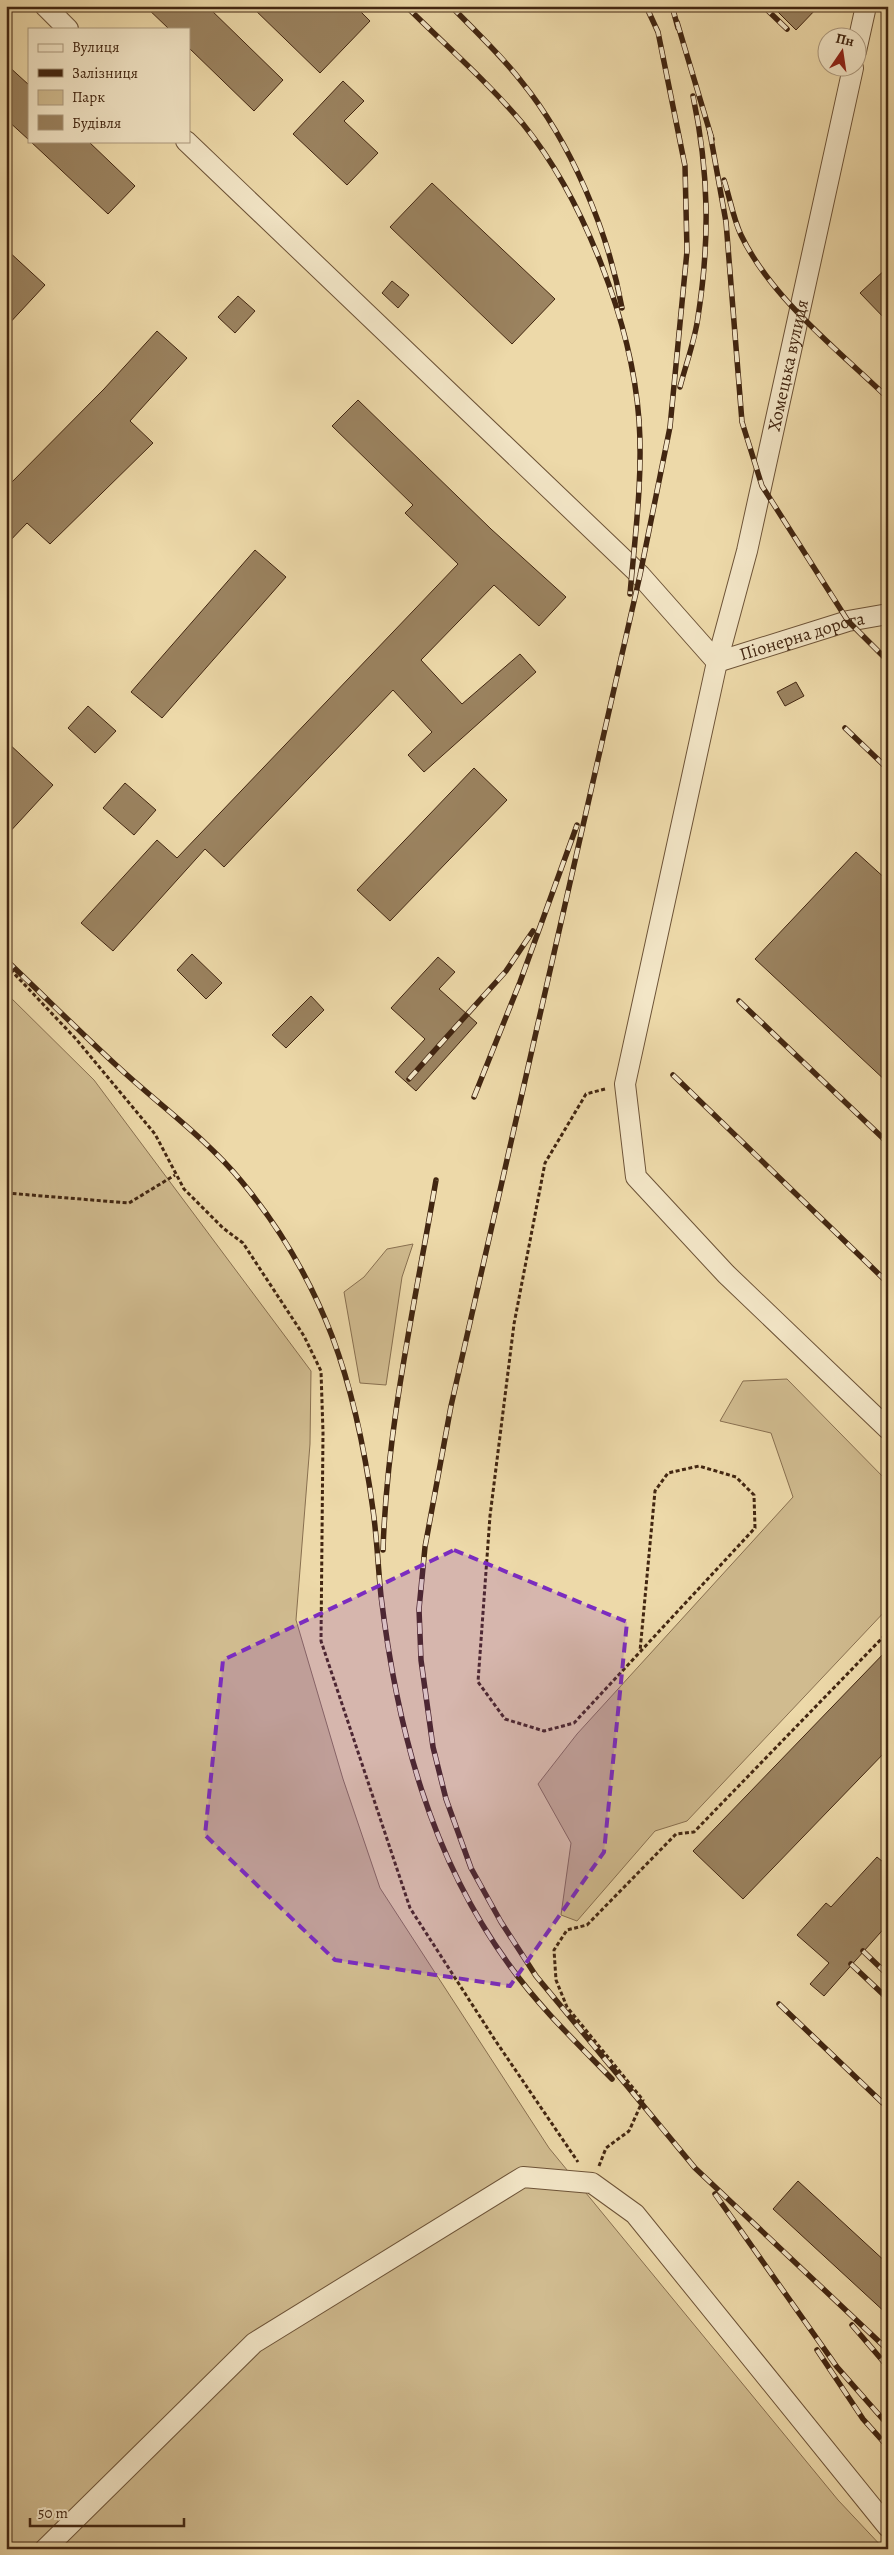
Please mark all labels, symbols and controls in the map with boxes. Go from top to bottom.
legend [28,28,190,142]
north arrow [816,28,866,78]
text: Пн [834,29,856,51]
text: Вулиця [72,37,119,57]
text: Залізниця [72,63,138,83]
text: Парк [72,87,105,107]
text: Будівля [72,113,121,133]
street label: Хомецька вулиця [762,297,814,434]
street label: Піонерна дорога [736,606,867,666]
scale bar [30,2495,184,2527]
text: 50 m [38,2503,68,2523]

